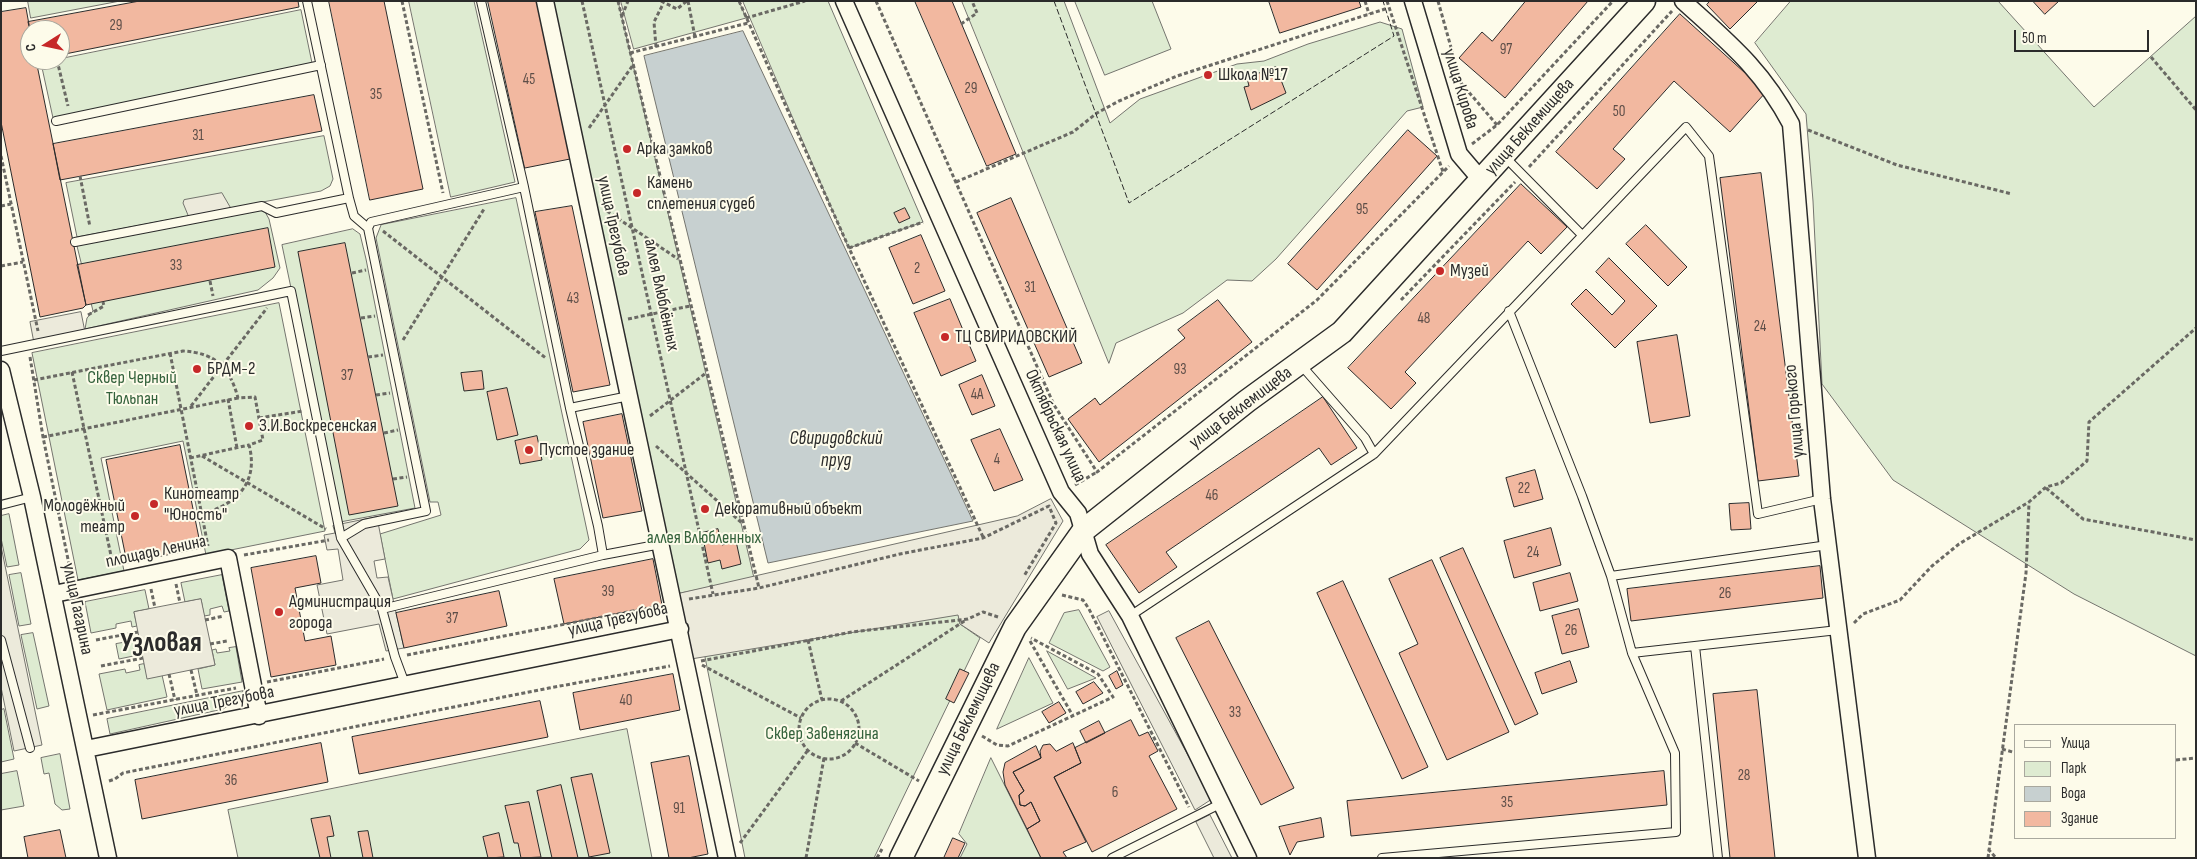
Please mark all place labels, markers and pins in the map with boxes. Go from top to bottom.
place label: Школа №17 [1218,64,1288,86]
marker: Школа №17 [1202,69,1214,81]
place label: Арка замков [637,138,713,160]
marker: Арка замков [621,143,633,155]
place label: Камень сплетения судеб [647,172,755,214]
marker: Камень сплетения судеб [631,187,643,199]
place label: Музей [1450,260,1489,282]
marker: Музей [1434,265,1446,277]
place label: ТЦ СВИРИДОВСКИЙ [955,326,1077,348]
marker: ТЦ СВИРИДОВСКИЙ [939,331,951,343]
place label: БРДМ-2 [207,358,255,380]
marker: БРДМ-2 [191,363,203,375]
place label: З.И.Воскресенская [259,415,377,437]
marker: З.И.Воскресенская [243,420,255,432]
place label: Пустое здание [539,439,634,461]
marker: Пустое здание [523,444,535,456]
place label: Кинотеатр "Юность" [164,483,239,526]
place label: Молодёжный театр [43,495,125,538]
marker: Кинотеатр "Юность" [148,498,160,510]
place label: Декоративный объект [715,498,862,520]
marker: Декоративный объект [699,503,711,515]
marker: Молодёжный театр [129,510,141,522]
place label: Администрация города [289,591,391,634]
marker: Администрация города [273,606,285,618]

